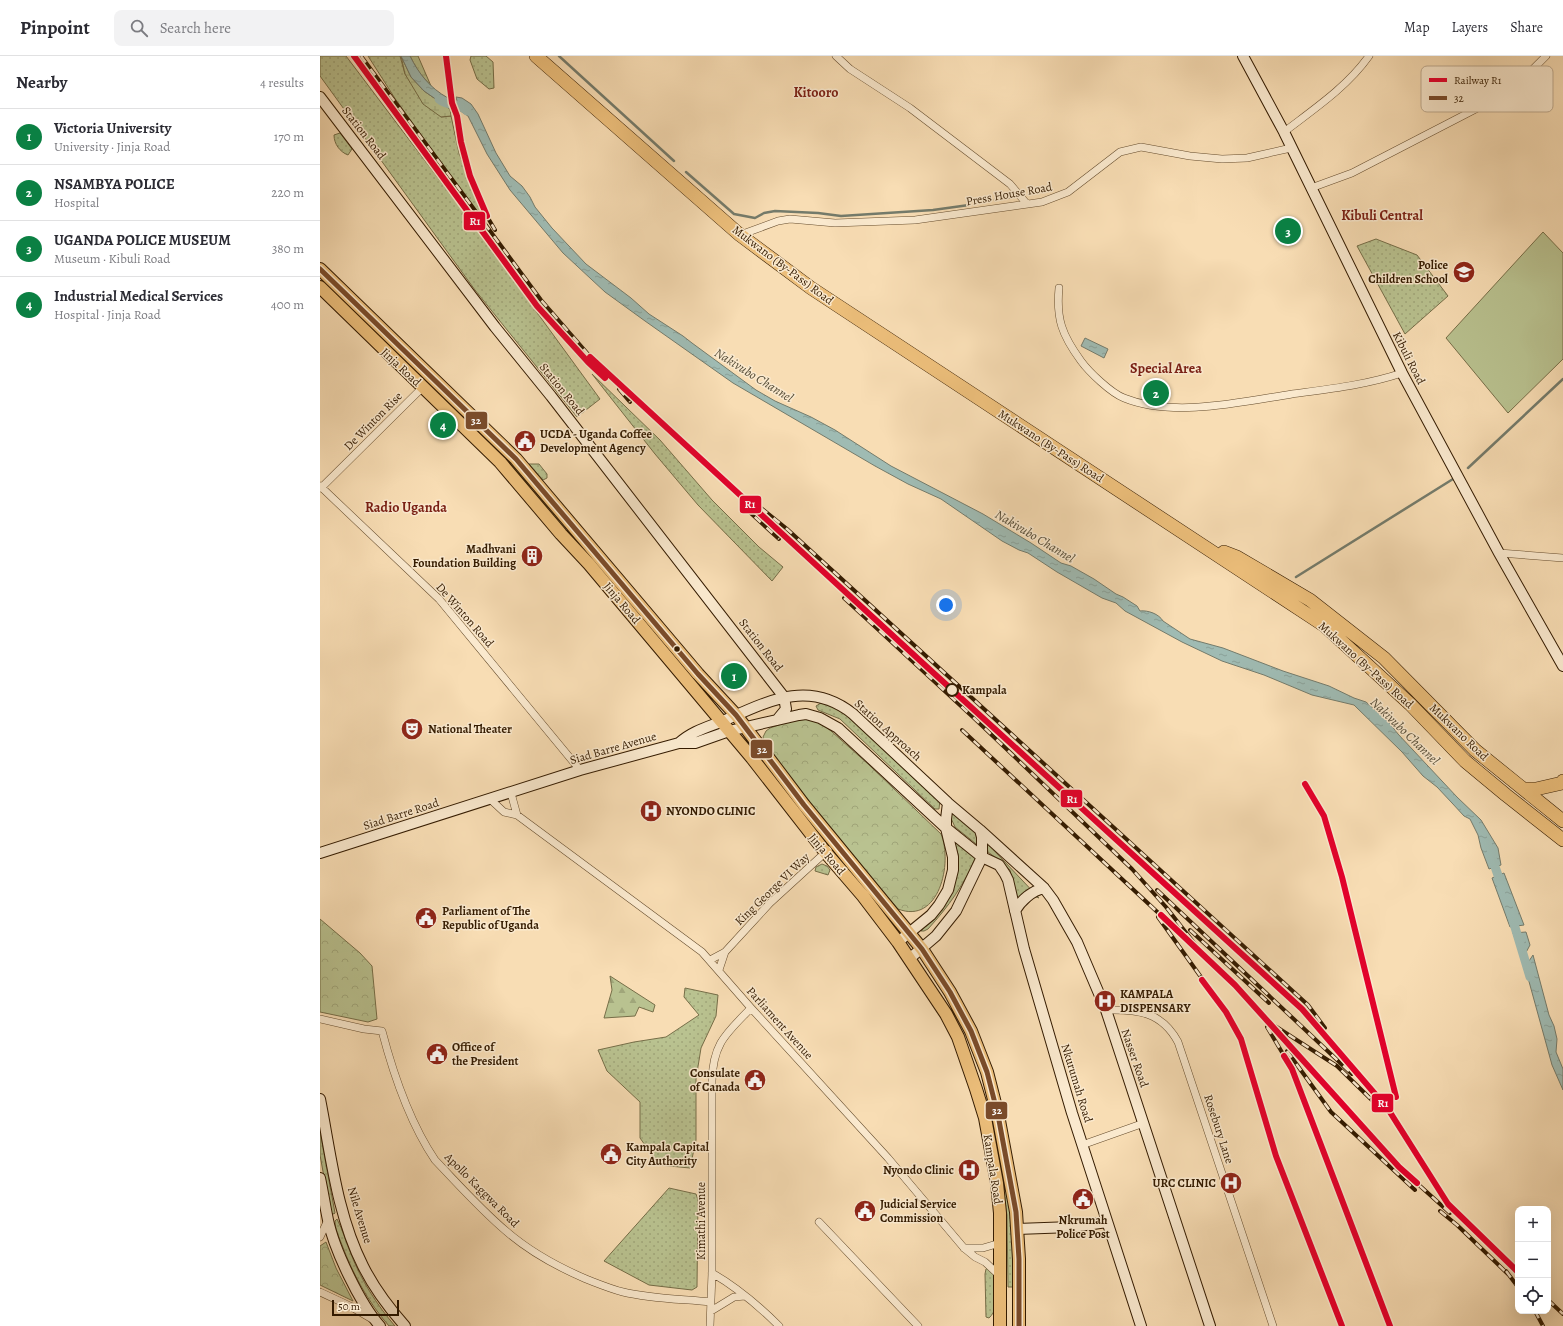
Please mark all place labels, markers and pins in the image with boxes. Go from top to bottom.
pin: 3 [1275,216,1301,246]
place label: Police Children School [1368,257,1449,287]
school or university icon: Police Children School [1451,259,1477,285]
pin: 2 [1143,378,1169,408]
pin: 4 [430,410,456,440]
place label: UCDA - Uganda Coffee Development Agency [540,426,652,456]
public building icon: UCDA - Uganda Coffee Development Agency [512,428,538,454]
place label: Madhvani Foundation Building [412,541,517,571]
building icon: Madhvani Foundation Building [519,543,545,569]
unlabelled marker [672,644,682,654]
pin: 1 [721,661,747,691]
place label: Kampala [962,682,1007,698]
marker: Kampala [945,683,959,697]
theatre icon: National Theater [399,716,425,742]
place label: National Theater [428,721,512,737]
hospital icon: NYONDO CLINIC [638,798,664,824]
place label: NYONDO CLINIC [666,803,755,819]
place label: Parliament of The Republic of Uganda [442,903,539,933]
public building icon: Parliament of The Republic of Uganda [413,905,439,931]
place label: KAMPALA DISPENSARY [1120,986,1191,1016]
hospital icon: KAMPALA DISPENSARY [1092,988,1118,1014]
place label: Office of the President [452,1039,519,1069]
public building icon: Office of the President [424,1041,450,1067]
place label: Consulate of Canada [690,1065,740,1095]
public building icon: Consulate of Canada [742,1067,768,1093]
place label: Kampala Capital City Authority [626,1139,710,1169]
public building icon: Kampala Capital City Authority [598,1141,624,1167]
hospital icon: Nyondo Clinic [956,1157,982,1183]
place label: Nyondo Clinic [883,1162,954,1178]
hospital icon: URC CLINIC [1218,1170,1244,1196]
place label: URC CLINIC [1153,1175,1216,1191]
public building icon: Nkrumah Police Post [1070,1186,1096,1212]
place label: Judicial Service Commission [880,1196,957,1226]
public building icon: Judicial Service Commission [852,1198,878,1224]
place label: Nkrumah Police Post [1056,1212,1110,1242]

